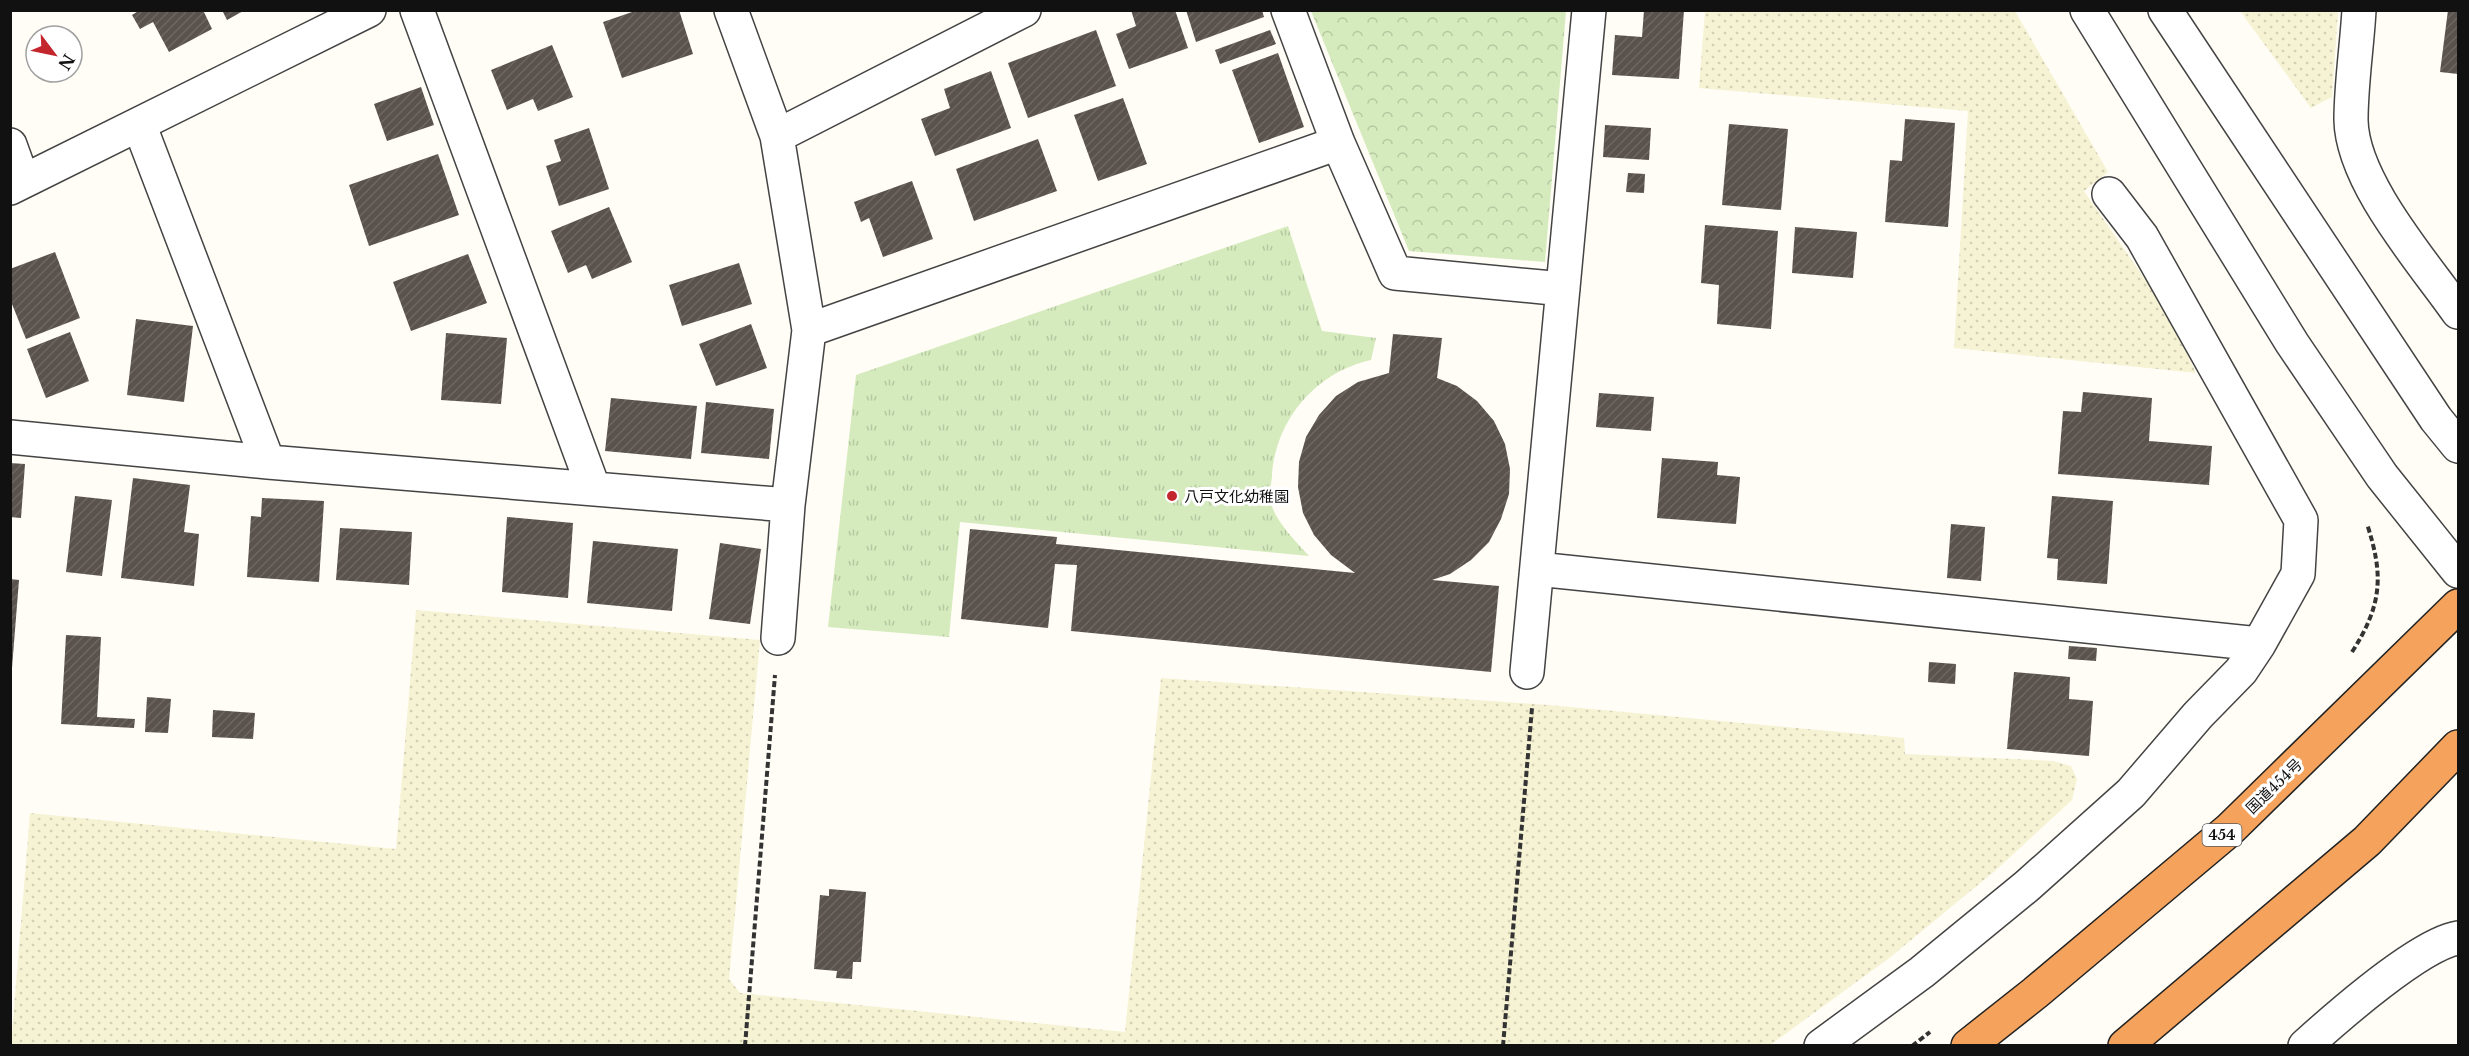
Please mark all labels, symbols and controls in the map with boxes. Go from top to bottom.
north arrow [24,24,84,84]
text: N [54,50,79,74]
place label: 八戸文化幼稚園 [1184,487,1289,506]
marker: 八戸文化幼稚園 [1165,489,1179,503]
street label: 国道454号 [2242,754,2306,818]
road number: 454 [2202,824,2242,846]

